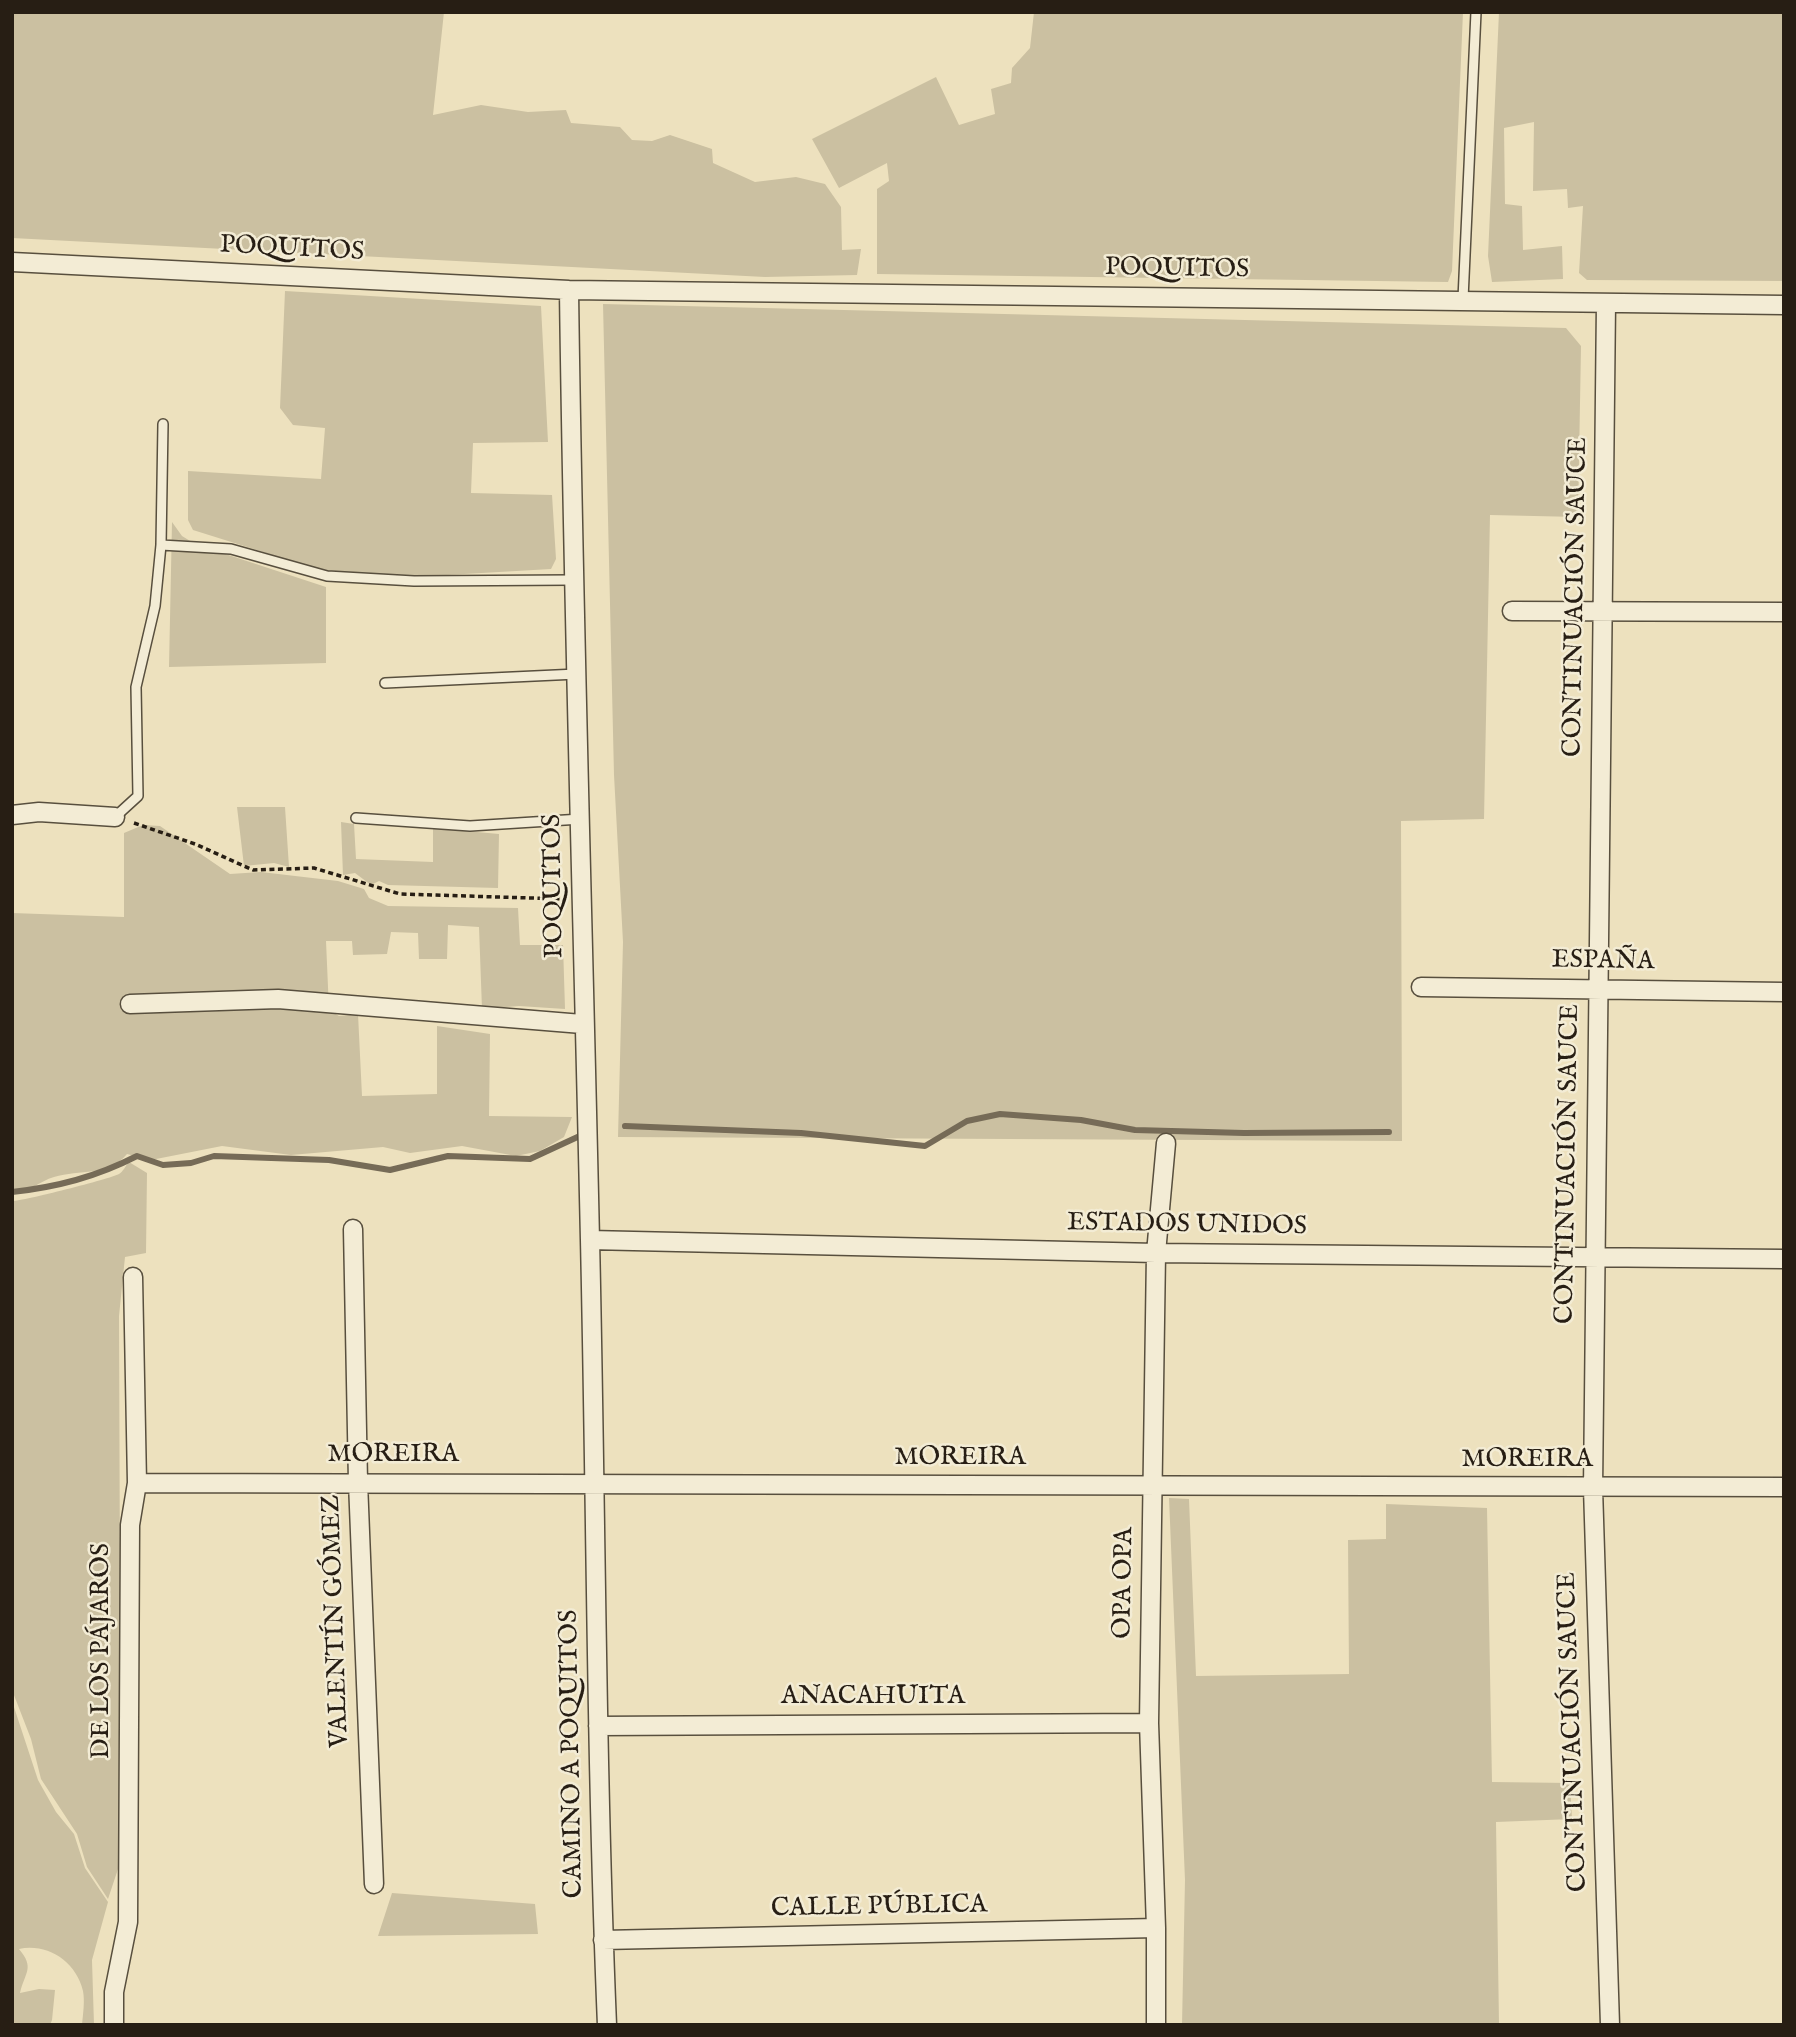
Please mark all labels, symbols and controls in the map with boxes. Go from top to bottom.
street label: POQUITOS [219,231,365,269]
street label: POQUITOS [1104,253,1250,287]
street label: CONTINUACIÓN SAUCE [1559,437,1595,757]
street label: POQUITOS [538,813,572,959]
street label: ESPAÑA [1551,946,1655,978]
street label: CONTINUACIÓN SAUCE [1551,1004,1587,1324]
street label: ESTADOS UNIDOS [1067,1208,1307,1244]
street label: MOREIRA [327,1440,459,1472]
street label: MOREIRA [894,1443,1026,1475]
street label: MOREIRA [1461,1445,1593,1477]
street label: VALENTÍN GÓMEZ [317,1494,357,1748]
street label: OPA OPA [1108,1527,1142,1639]
street label: DE LOS PÁJAROS [87,1543,119,1759]
street label: CONTINUACIÓN SAUCE [1553,1571,1595,1893]
street label: CAMINO A POQUITOS [555,1609,591,1899]
street label: ANACAHUITA [781,1682,965,1714]
street label: CALLE PÚBLICA [771,1891,987,1925]

